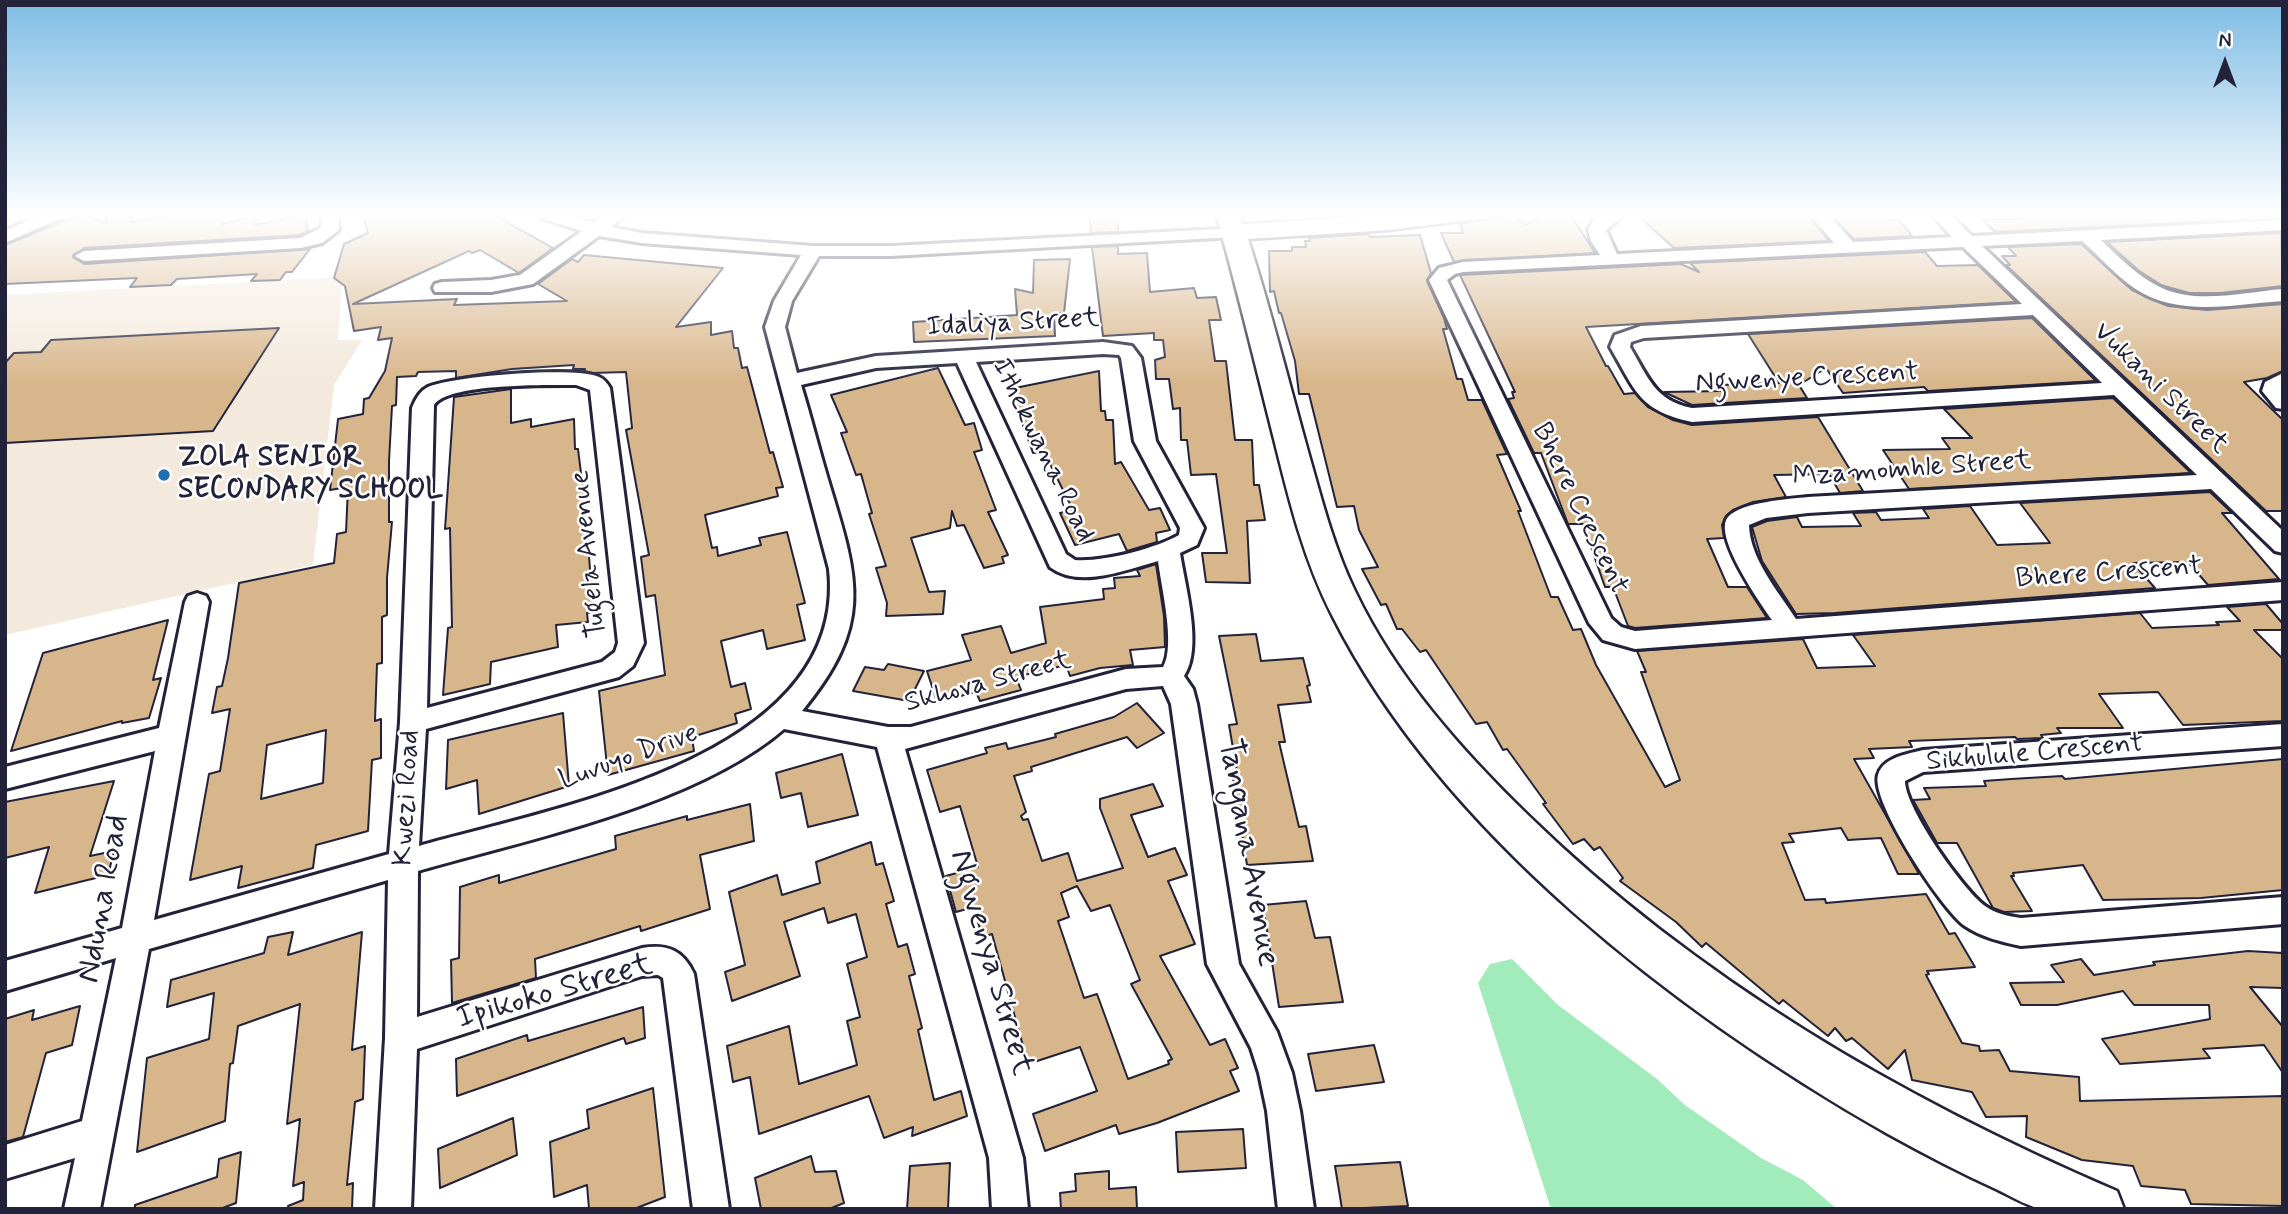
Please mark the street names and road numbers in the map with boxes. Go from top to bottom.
street label: Idaliya Street [926,303,1100,345]
street label: Vukani Street [2085,316,2235,462]
street label: Ithekwana Road [983,354,1101,548]
street label: Ngwenye Crescent [1695,356,1919,402]
street label: Bhere Crescent [1523,418,1635,600]
street label: Mzamomhle Street [1792,445,2032,495]
street label: Tugela Avenue [565,469,615,639]
street label: Bhere Crescent [2015,551,2203,597]
street label: Skhova Street [901,645,1075,721]
street label: Luvuyo Drive [555,717,703,799]
street label: Sikhulule Crescent [1925,728,2145,780]
street label: Kwezi Road [388,729,428,867]
street label: Tangana Avenue [1207,736,1287,970]
street label: Nduna Road [71,812,139,986]
street label: Ngwenya Street [939,846,1041,1080]
street label: Ipikoko Street [452,946,658,1040]

